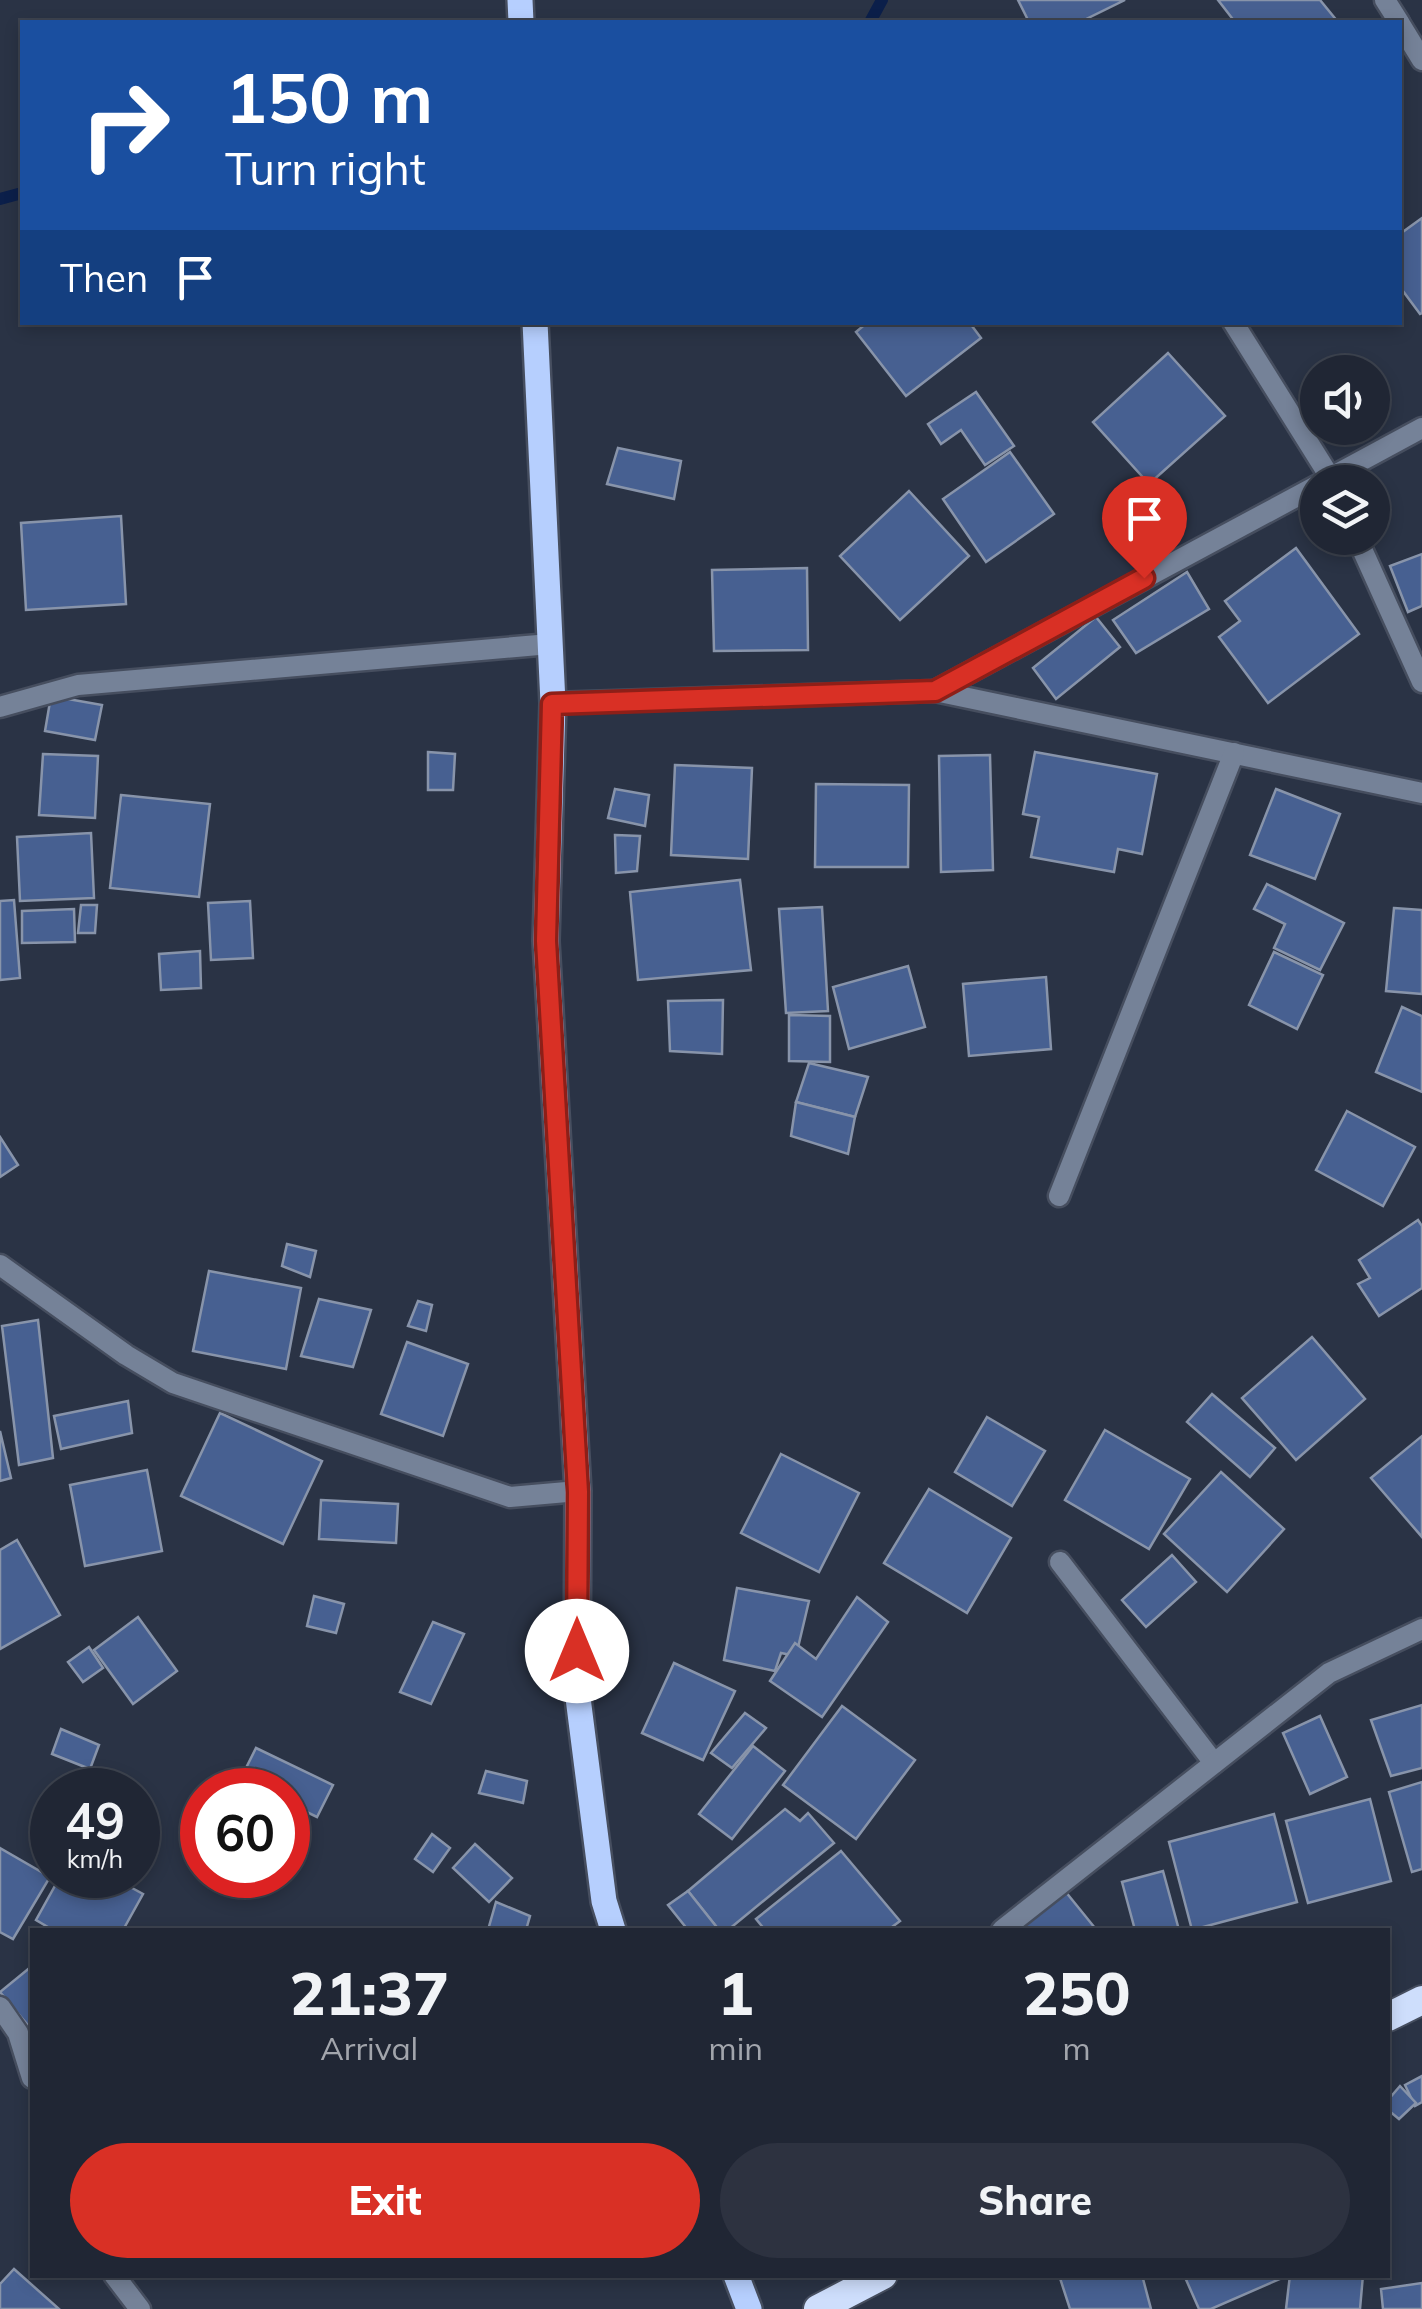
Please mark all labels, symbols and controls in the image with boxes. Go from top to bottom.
text: 150 m [225,53,433,141]
icon: right [60,60,190,190]
text: Turn right [225,140,426,196]
icon: arrive [168,250,223,305]
text: Then [60,254,148,302]
map controls [1300,355,1390,555]
button: sound [1300,355,1390,445]
button: layers [1300,465,1390,555]
pin [1102,476,1187,579]
icon: arrive [1117,491,1172,546]
position arrow [525,1599,629,1703]
speed limit sign: 60 [180,1768,310,1898]
text: 49 [65,1789,125,1852]
text: km/h [67,1843,123,1874]
text: 21:37 [289,1955,449,2030]
text: 1 [718,1955,754,2030]
text: 250 [1022,1955,1130,2030]
text: Arrival [320,2028,418,2068]
text: min [709,2028,763,2068]
text: m [1062,2028,1091,2068]
button: Exit [70,2143,700,2258]
button: Share [720,2143,1350,2258]

